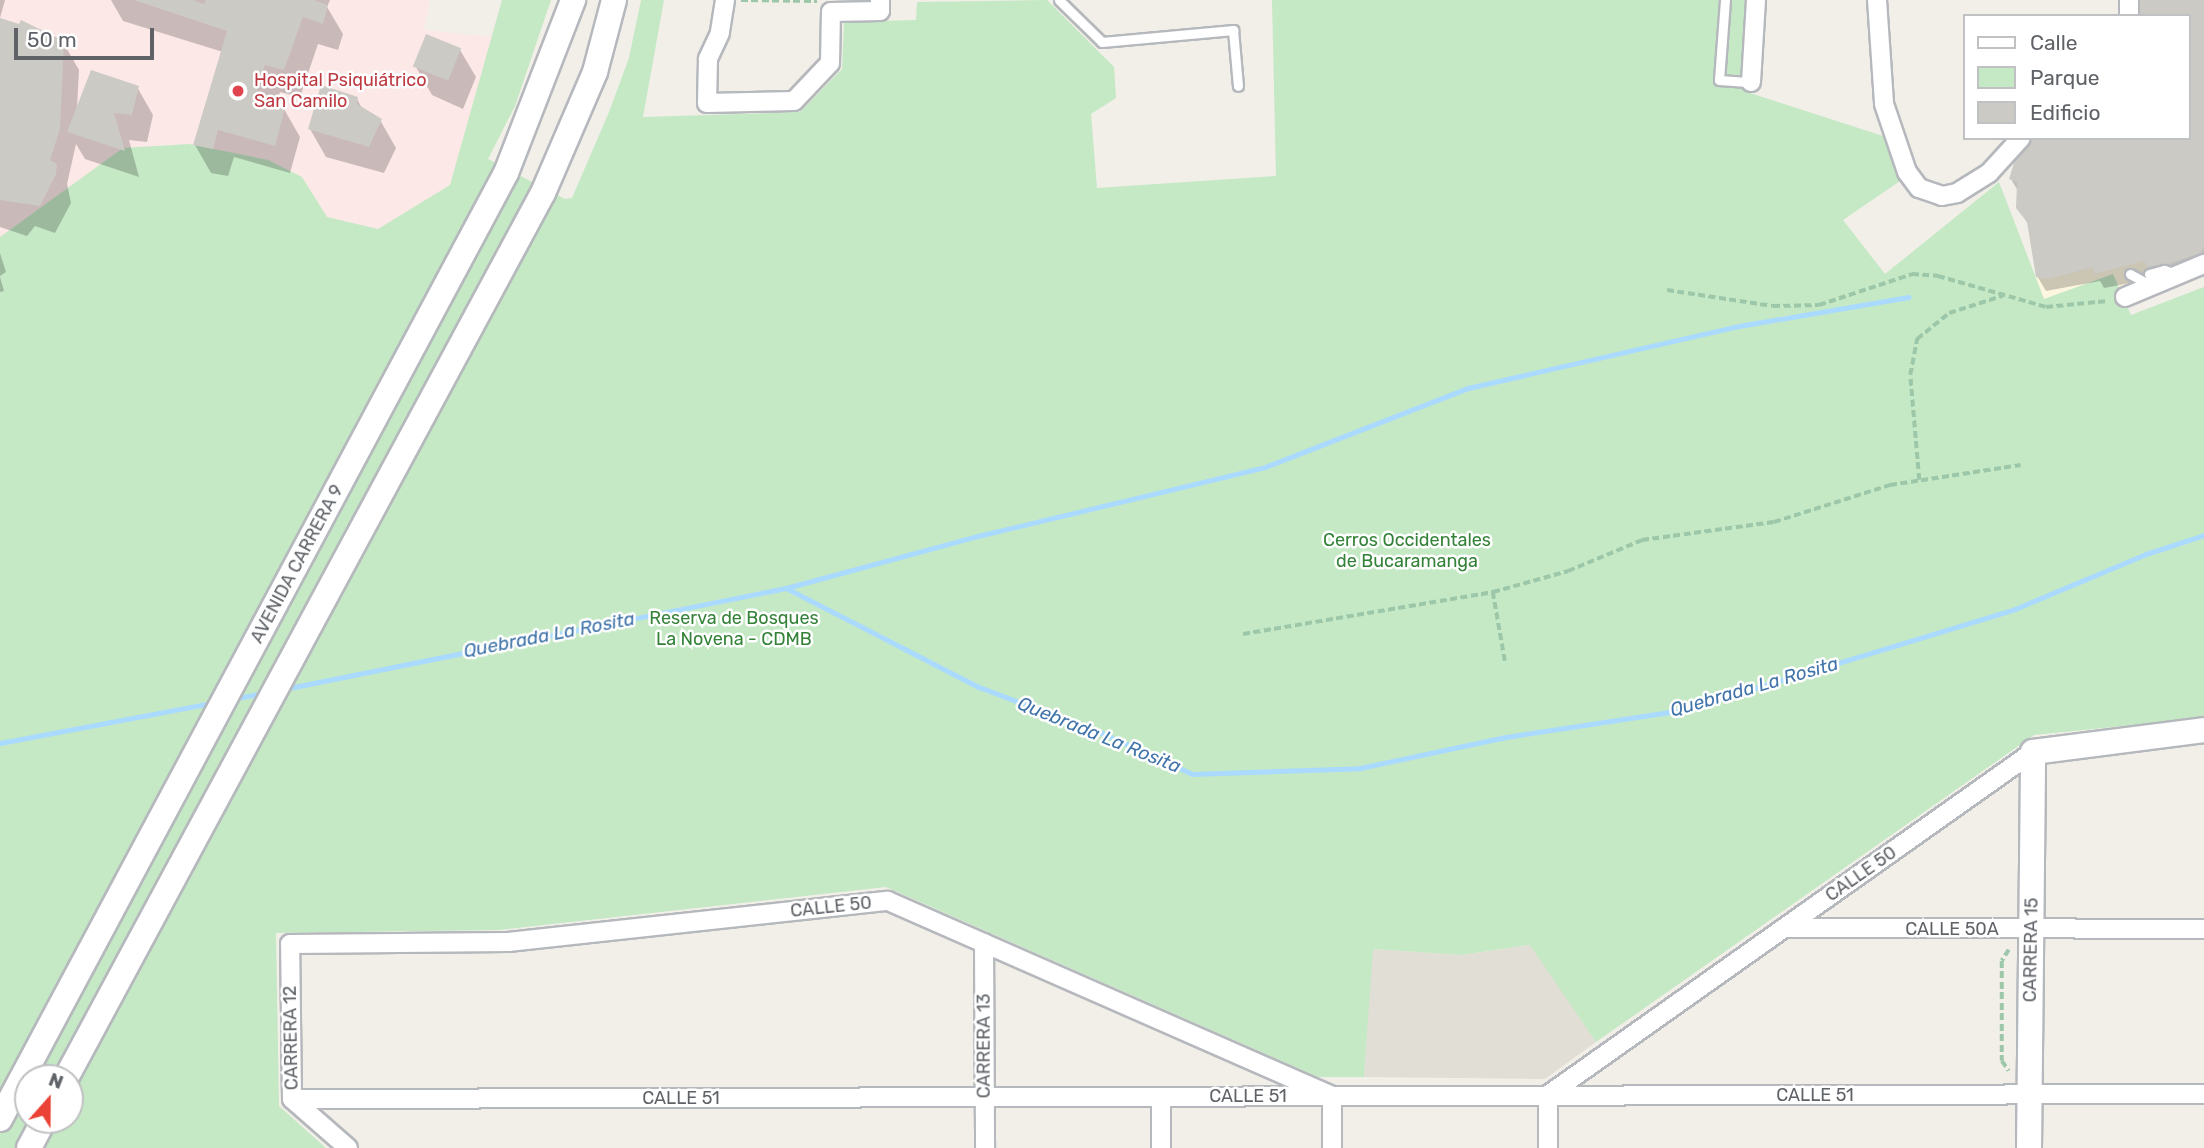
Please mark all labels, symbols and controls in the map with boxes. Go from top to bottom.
scale bar [18,14,158,58]
legend [1962,14,2190,140]
text: 50 m [27,27,77,52]
text: Calle [2030,30,2078,55]
text: Parque [2030,65,2100,90]
place label: Hospital Psiquiátrico San Camilo [254,70,427,112]
marker: Hospital Psiquiátrico San Camilo [228,81,248,101]
text: Edificio [2030,100,2100,125]
street label: AVENIDA CARRERA 9 [246,481,348,647]
park label: Cerros Occidentales de Bucaramanga [1323,530,1491,572]
water label: Quebrada La Rosita [461,607,637,663]
park label: Reserva de Bosques La Novena - CDMB [649,608,819,650]
water label: Quebrada La Rosita [1667,652,1841,722]
water label: Quebrada La Rosita [1014,692,1184,778]
street label: CALLE 50 [1821,842,1901,906]
street label: CALLE 50 [789,892,873,922]
street label: CARRERA 15 [2019,897,2043,1003]
street label: CALLE 50A [1905,918,1999,940]
street label: CARRERA 12 [279,985,303,1091]
street label: CARRERA 13 [973,993,995,1099]
north arrow [14,1064,84,1134]
text: N [45,1068,66,1094]
street label: CALLE 51 [1776,1084,1854,1106]
street label: CALLE 51 [1209,1085,1287,1107]
street label: CALLE 51 [642,1087,720,1109]

